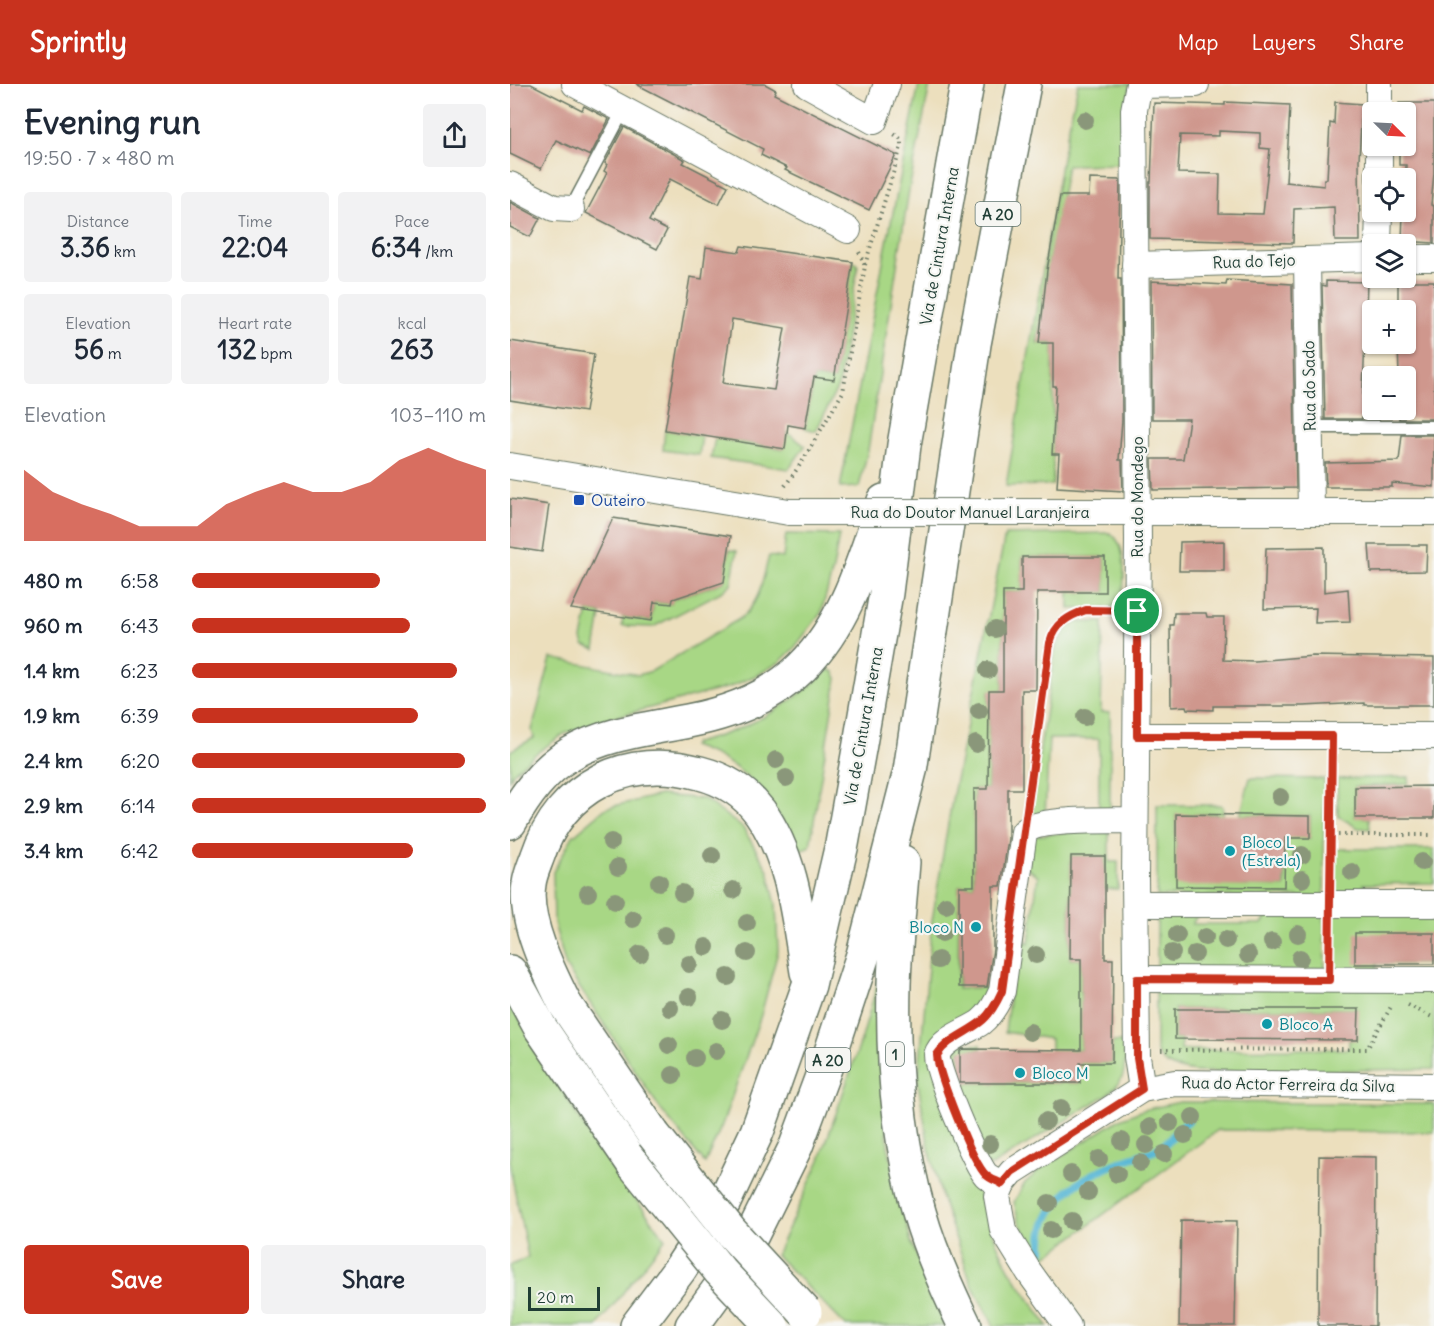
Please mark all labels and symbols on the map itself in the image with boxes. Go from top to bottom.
north arrow [1362,102,1416,156]
street label: Via de Cintura Interna [915,165,963,327]
road number: A 20 [976,202,1020,226]
street label: Rua do Tejo [1212,250,1296,272]
street label: Rua do Sado [1298,340,1320,432]
street label: Rua do Mondego [1127,436,1147,558]
place label: Outeiro [591,490,646,510]
marker: Outeiro [572,493,586,507]
street label: Rua do Doutor Manuel Laranjeira [850,502,1090,522]
pin [1111,585,1162,636]
street label: Via de Cintura Interna [839,645,887,807]
place label: Bloco L (Estrela) [1242,832,1301,870]
marker: Bloco L (Estrela) [1223,844,1237,858]
place label: Bloco N [909,917,964,937]
marker: Bloco N [969,920,983,934]
place label: Bloco A [1279,1014,1333,1034]
marker: Bloco A [1260,1017,1274,1031]
road number: 1 [886,1042,904,1066]
road number: A 20 [806,1048,850,1072]
place label: Bloco M [1032,1063,1089,1083]
marker: Bloco M [1013,1066,1027,1080]
street label: Rua do Actor Ferreira da Silva [1181,1072,1395,1096]
scale bar [528,1284,600,1312]

